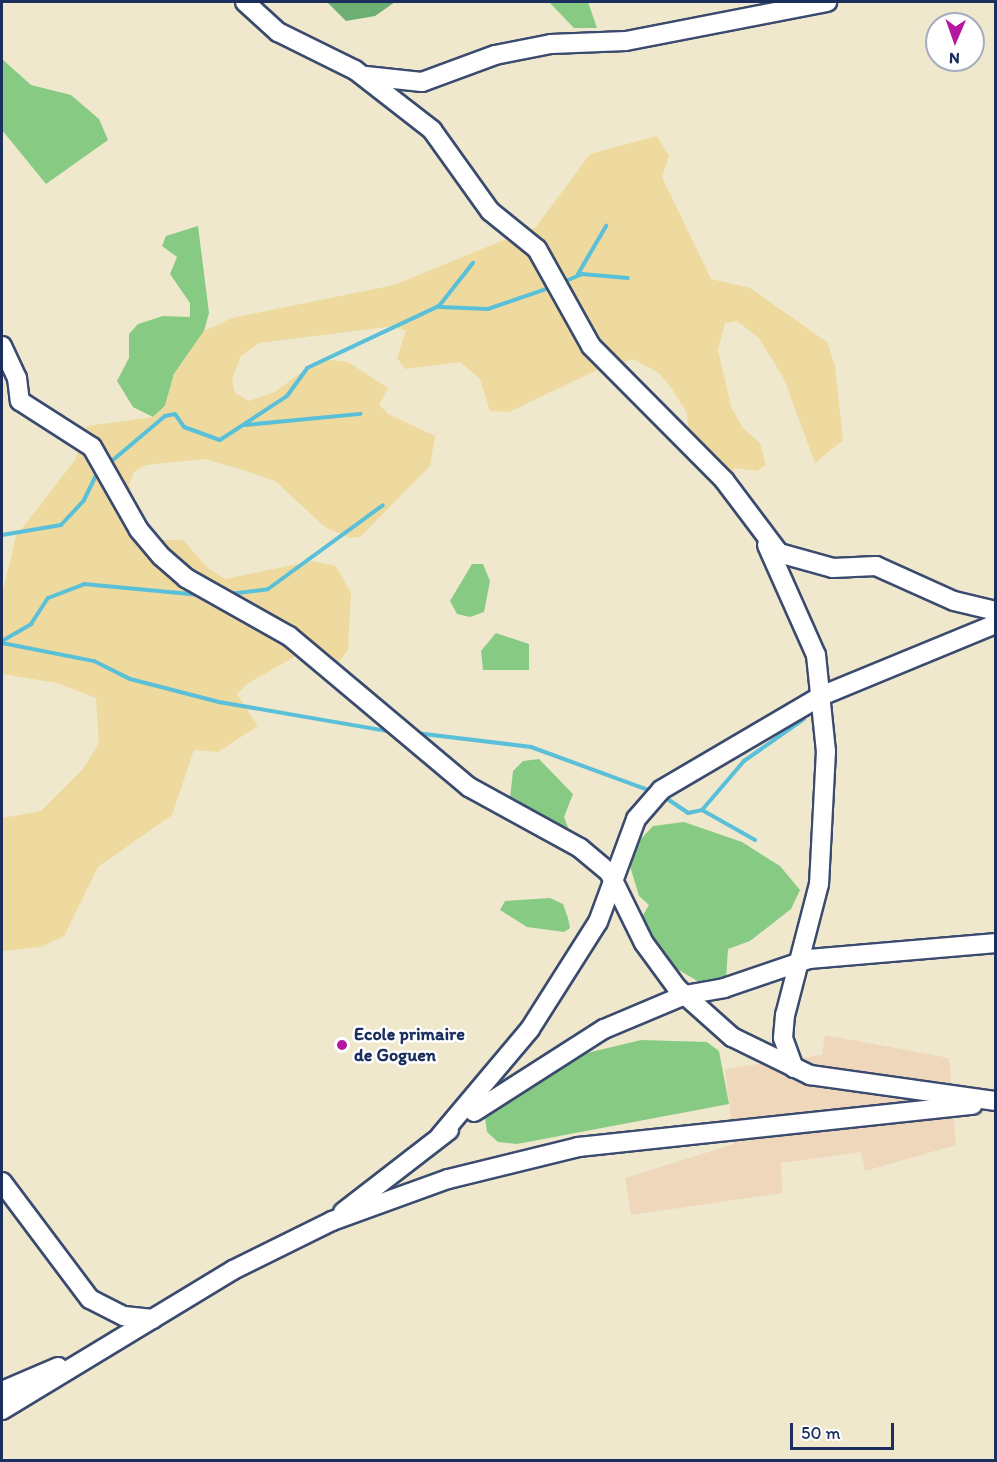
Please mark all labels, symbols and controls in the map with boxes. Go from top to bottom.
north arrow [925,12,985,72]
text: N [949,49,960,68]
place label: Ecole primaire de Goguen [354,1024,465,1066]
marker: Ecole primaire de Goguen [335,1038,349,1052]
scale bar [793,1411,896,1449]
text: 50 m [801,1422,841,1444]

